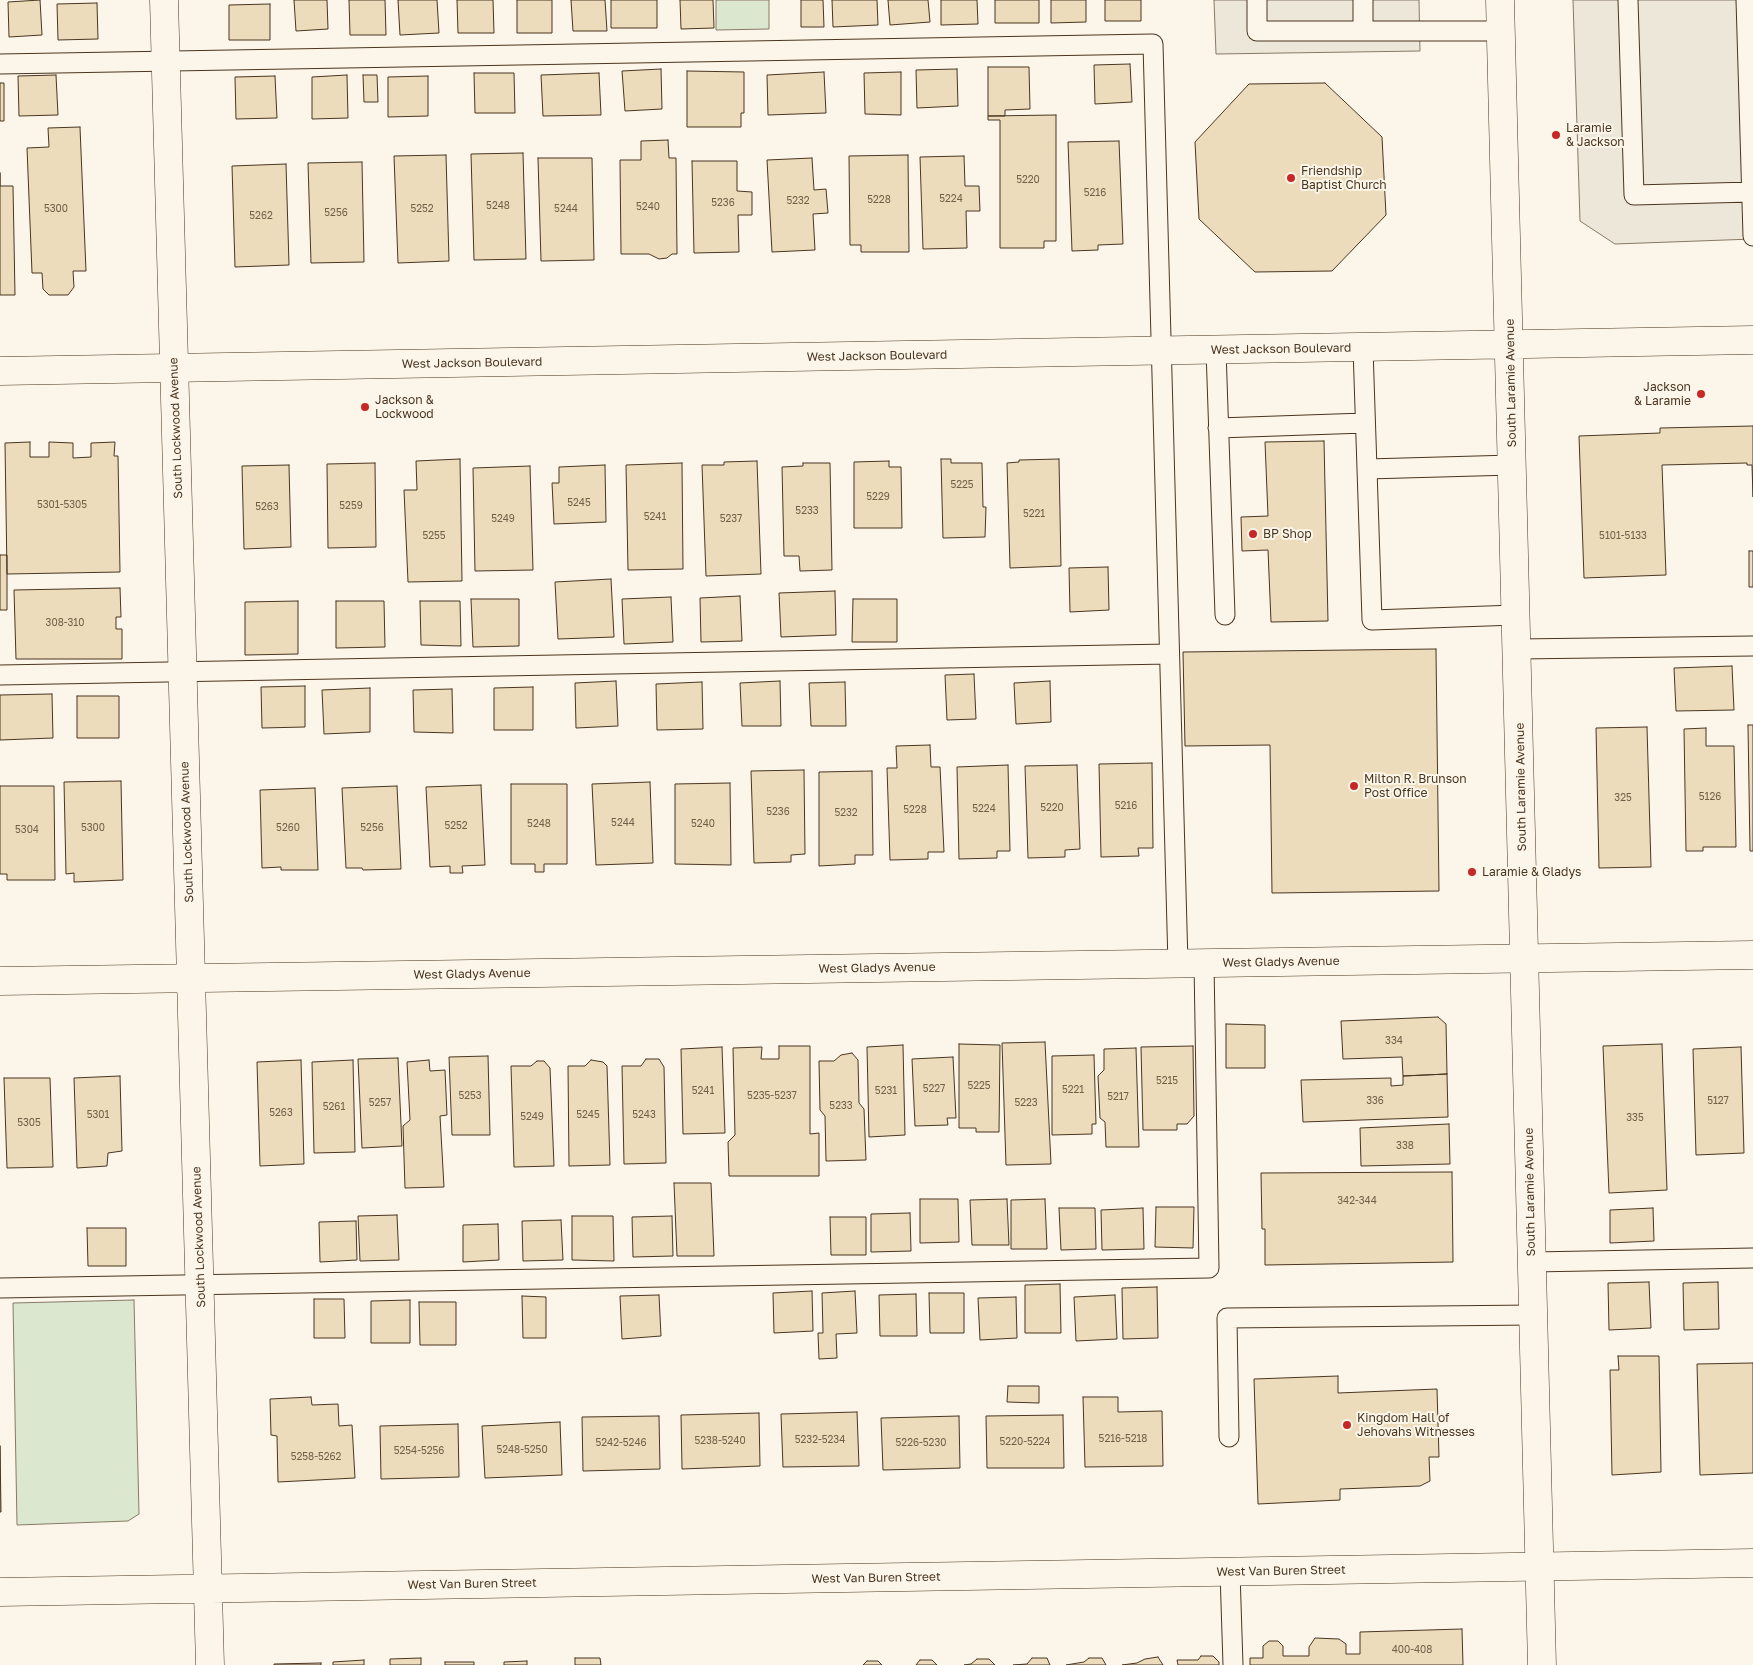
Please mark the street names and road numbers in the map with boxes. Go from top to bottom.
street label: South Laramie Avenue [1503,319,1519,447]
street label: West Jackson Boulevard [1210,341,1352,357]
street label: West Jackson Boulevard [806,348,948,364]
street label: West Jackson Boulevard [401,355,543,371]
street label: South Lockwood Avenue [166,357,186,499]
street label: South Laramie Avenue [1513,723,1529,851]
street label: South Lockwood Avenue [177,761,197,903]
street label: West Gladys Avenue [1222,954,1340,970]
street label: West Gladys Avenue [818,960,936,976]
street label: West Gladys Avenue [413,966,531,982]
street label: South Laramie Avenue [1522,1128,1538,1256]
street label: South Lockwood Avenue [189,1166,209,1308]
street label: West Van Buren Street [1216,1563,1346,1579]
street label: West Van Buren Street [811,1570,941,1586]
street label: West Van Buren Street [407,1576,537,1592]

